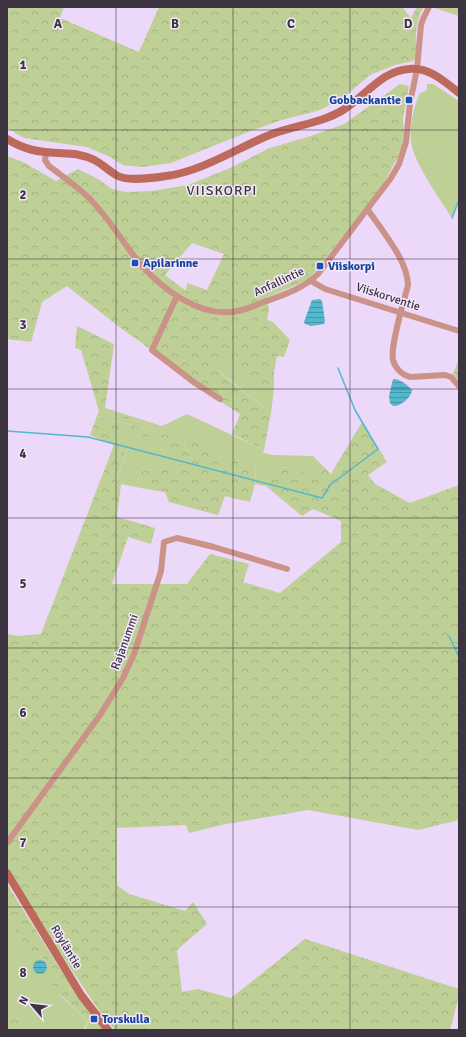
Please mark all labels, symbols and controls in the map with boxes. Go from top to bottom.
text: A [54,16,63,32]
text: B [171,16,179,32]
text: C [287,16,295,32]
text: D [404,16,413,32]
text: 1 [19,57,27,73]
place label: Gobbackantie [329,93,401,108]
marker: Gobbackantie [404,95,414,105]
district label: VIISKORPI [187,182,257,199]
text: 2 [19,187,27,203]
place label: Apilarinne [143,256,198,271]
marker: Apilarinne [130,258,140,268]
place label: Viiskorpi [328,259,375,274]
marker: Viiskorpi [315,261,325,271]
street label: Anfallintie [251,264,307,300]
street label: Viiskorventie [354,280,422,314]
text: 3 [19,317,27,333]
text: 4 [19,446,27,462]
text: 5 [19,576,27,592]
street label: Rajanummi [108,612,142,672]
text: 6 [19,705,27,721]
text: 7 [19,835,27,851]
street label: Röyläntie [47,922,85,972]
text: 8 [19,965,27,981]
north arrow [12,985,52,1025]
text: N [16,994,31,1007]
place label: Torskulla [102,1012,150,1027]
marker: Torskulla [89,1014,99,1024]

